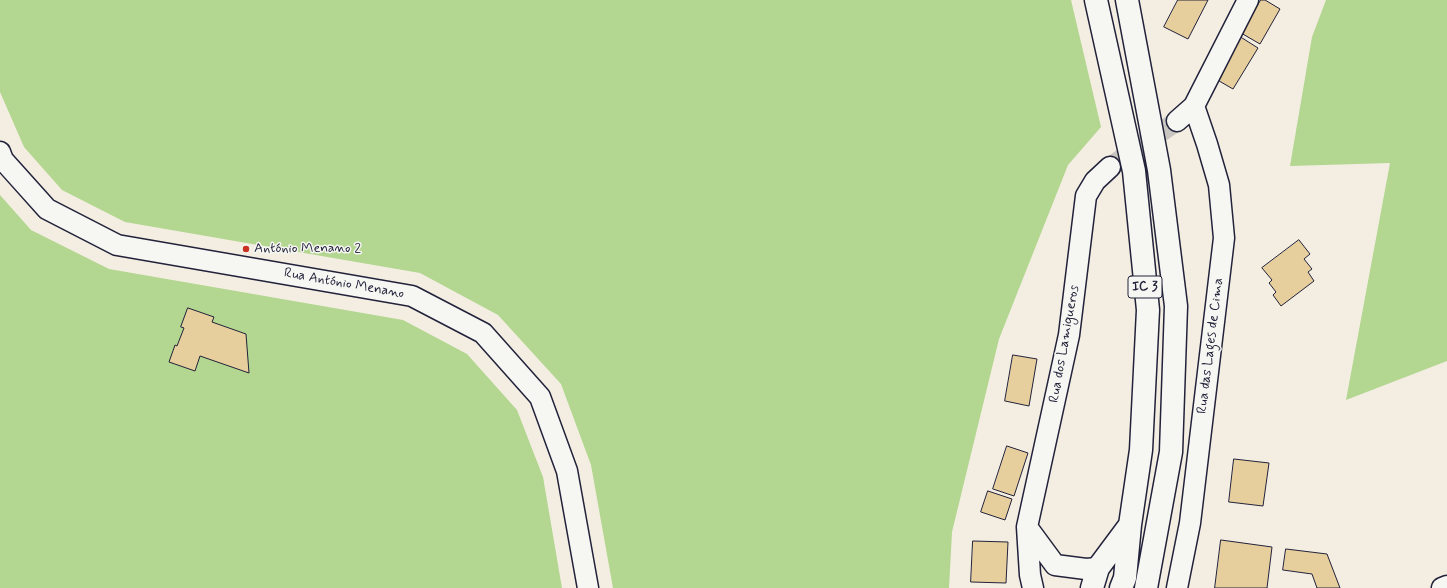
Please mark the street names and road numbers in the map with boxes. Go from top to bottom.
street label: Rua António Menano [283,265,405,303]
road number: IC 3 [1128,276,1162,298]
street label: Rua das Lages de Cima [1194,277,1228,415]
street label: Rua dos Lamigueros [1046,284,1084,404]

